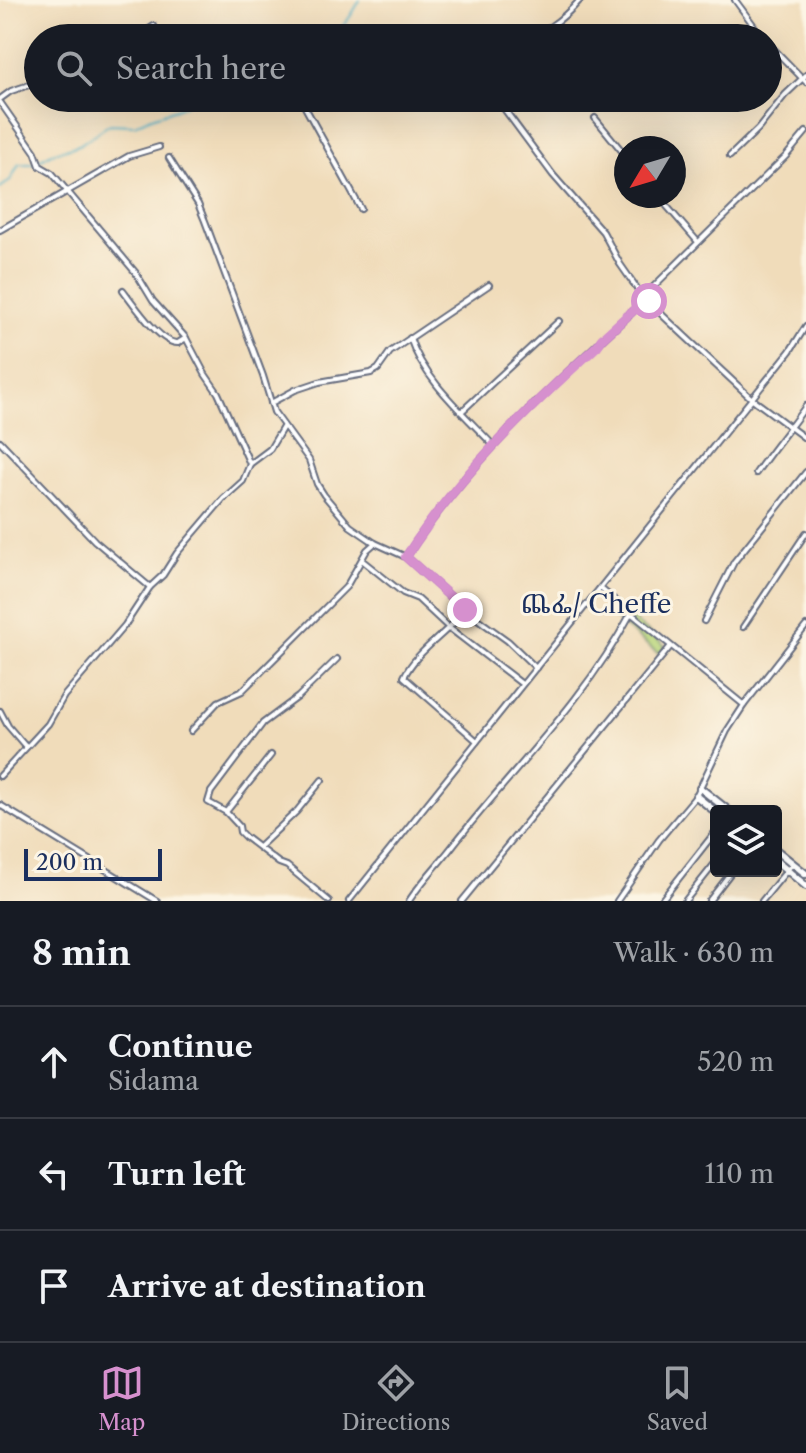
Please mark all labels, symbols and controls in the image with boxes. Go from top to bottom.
search box [24,24,782,112]
icon: search [52,46,96,90]
text: Search here [116,50,286,87]
north arrow [614,136,686,208]
route start [631,283,667,319]
district label: ጨፌ/ Cheffe [521,588,671,620]
route end [447,592,483,628]
map controls [710,805,782,877]
button: layers [710,805,782,877]
scale bar [24,845,162,881]
text: 200 m [36,849,103,876]
text: 8 min [32,932,131,974]
text: Walk · 630 m [614,937,774,969]
text: Continue [108,1028,253,1065]
icon: ahead [32,1040,76,1084]
text: 520 m [697,1046,774,1078]
text: Sidama [108,1065,199,1097]
icon: left [32,1152,76,1196]
text: Turn left [108,1156,245,1193]
text: 110 m [705,1158,774,1190]
icon: arrive [32,1264,76,1308]
text: Arrive at destination [108,1268,426,1305]
tab: Map [98,1361,145,1436]
tab: Directions [342,1361,450,1436]
tab: Saved [647,1361,708,1436]

